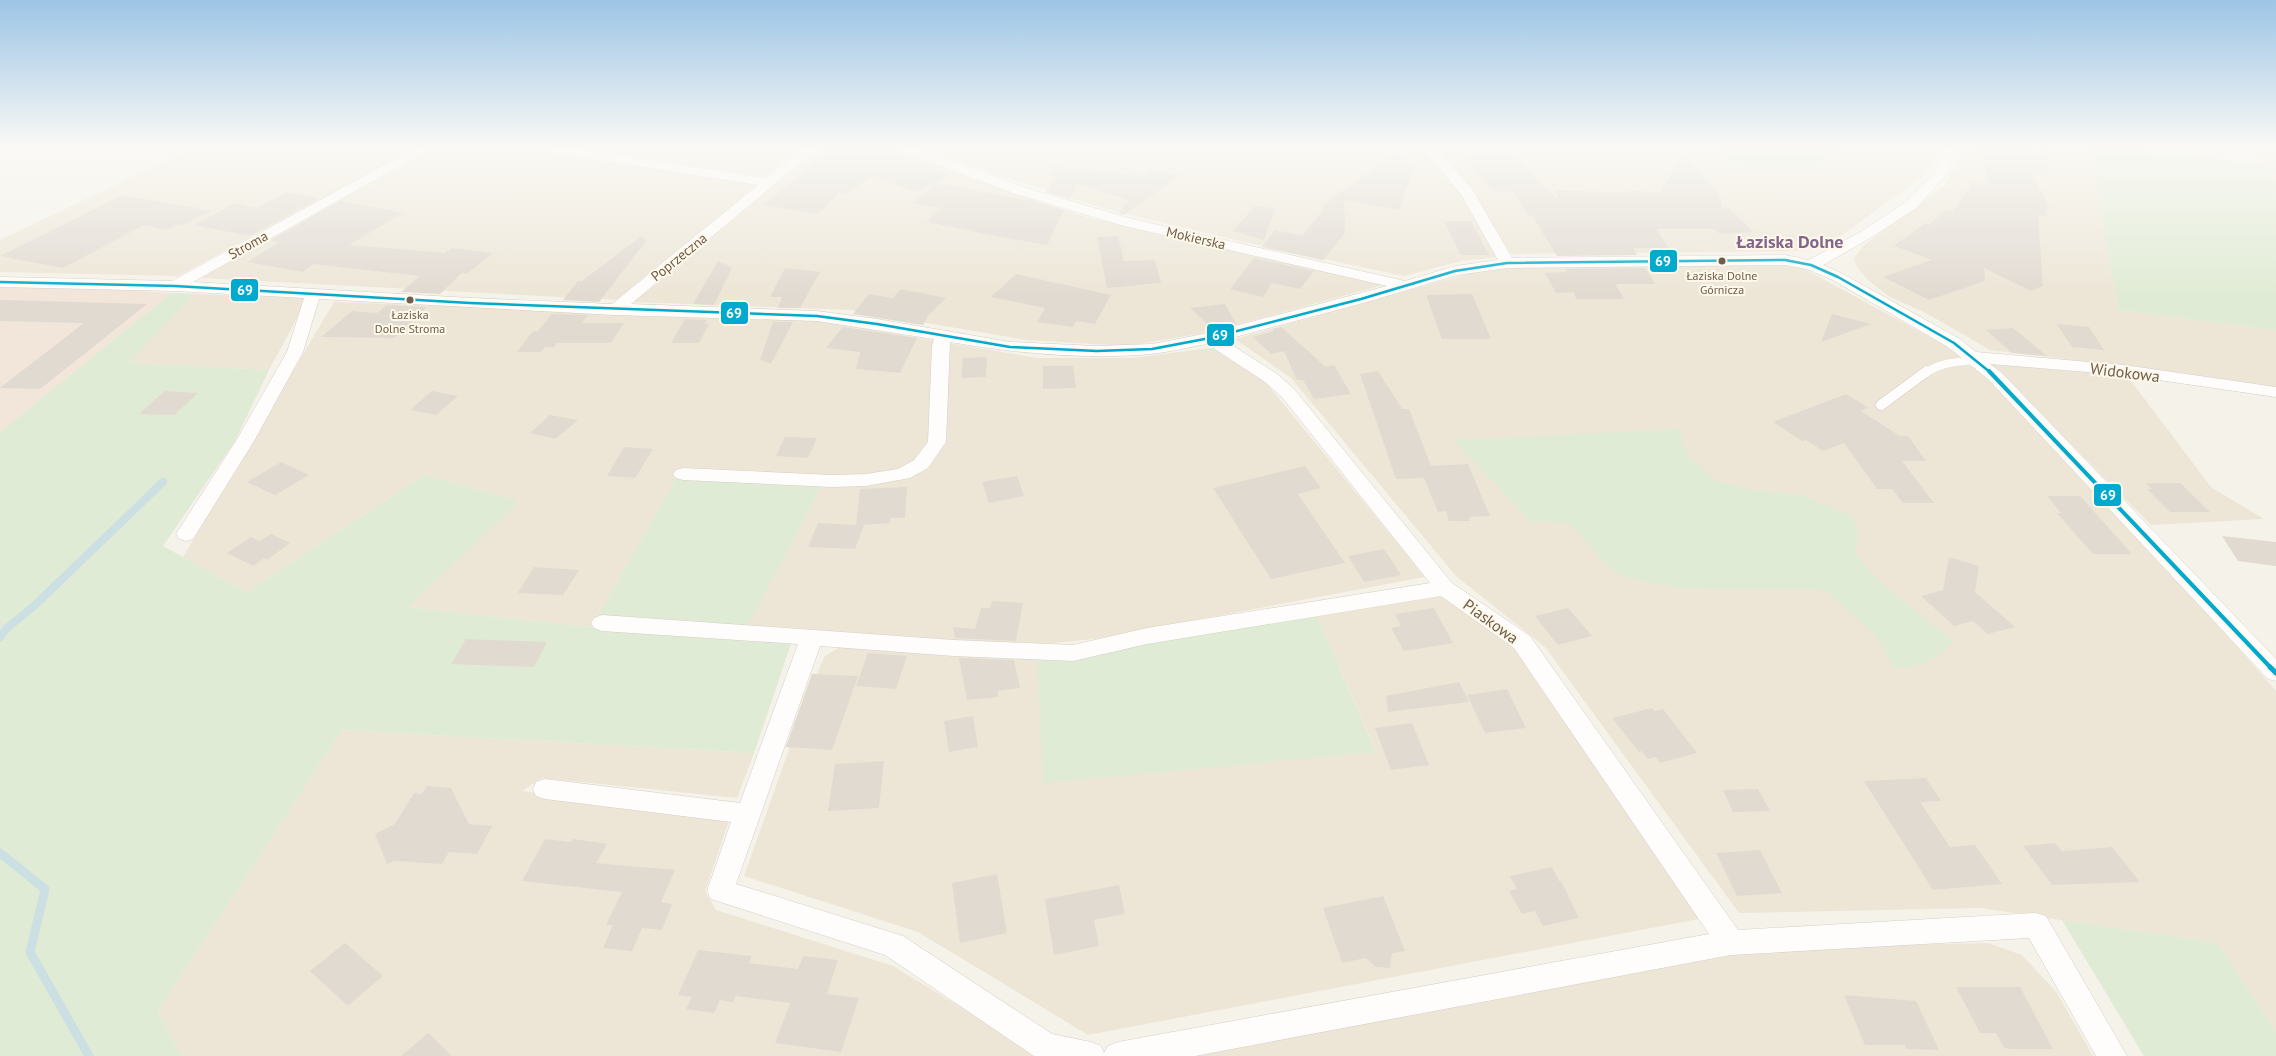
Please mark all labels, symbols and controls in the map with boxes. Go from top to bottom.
street label: Mokierska [1165,222,1228,254]
street label: Stroma [225,227,271,263]
street label: Poprzeczna [647,229,711,285]
district label: Łaziska Dolne [1737,230,1843,253]
line badge: 69 [1649,249,1678,273]
text: 69 [1655,252,1671,270]
marker: Łaziska Dolne Górnicza [1717,256,1727,266]
place label: Łaziska Dolne Górnicza [1687,268,1757,297]
line badge: 69 [230,278,259,302]
text: 69 [237,281,253,299]
marker: Łaziska Dolne Stroma [405,295,415,305]
line badge: 69 [720,301,749,325]
text: 69 [726,304,742,322]
place label: Łaziska Dolne Stroma [375,307,445,336]
line badge: 69 [1206,323,1235,347]
text: 69 [1212,326,1228,344]
street label: Widokowa [2089,358,2161,386]
line badge: 69 [2093,483,2122,507]
text: 69 [2100,486,2116,504]
street label: Piaskowa [1459,594,1523,648]

